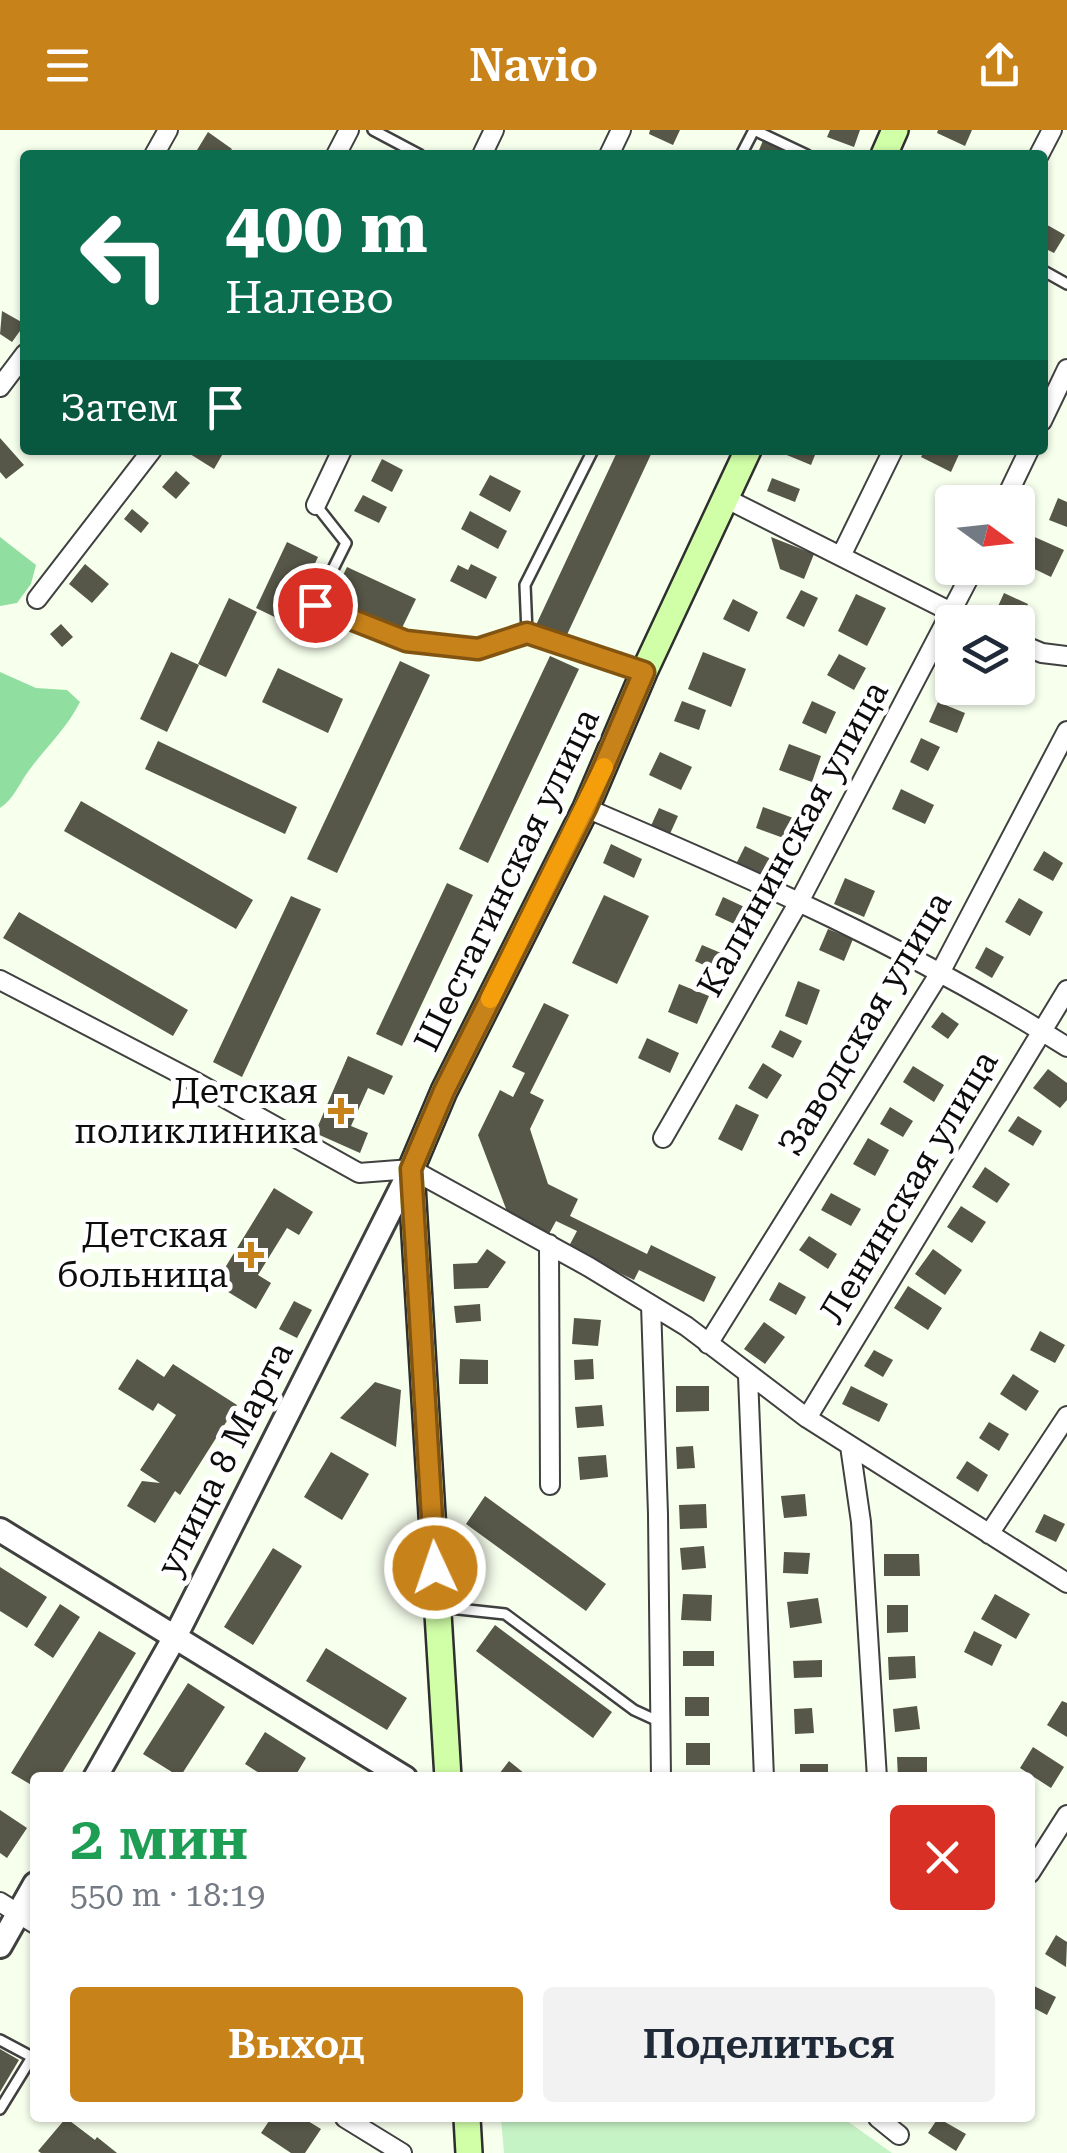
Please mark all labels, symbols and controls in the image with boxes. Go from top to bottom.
icon: menu [40,38,95,93]
icon: share [972,38,1027,93]
text: Navio [469,39,598,92]
text: 400 m [225,187,428,269]
icon: left [60,190,190,320]
text: Налево [225,271,394,324]
icon: arrive [198,380,253,435]
text: Затем [60,386,178,430]
north arrow [935,485,1035,585]
map controls [935,485,1035,705]
pin [273,563,358,648]
icon: arrive [288,578,343,633]
button: layers [935,605,1035,705]
street label: Калининская улица [689,674,897,1004]
street label: Шестагинская улица [406,702,608,1058]
street label: Заводская улица [770,885,960,1163]
street label: Ленинская улица [811,1043,1007,1331]
place label: Детская поликлиника [74,1071,318,1152]
marker: Детская поликлиника [328,1098,354,1124]
place label: Детская больница [57,1215,228,1296]
marker: Детская больница [238,1242,264,1268]
street label: улица 8 Марта [148,1335,302,1583]
position arrow [383,1516,487,1620]
text: 2 мин [70,1803,248,1874]
button: close [890,1805,995,1910]
text: 550 m · 18:19 [70,1876,265,1914]
button: Выход [70,1987,523,2102]
button: Поделиться [543,1987,995,2102]

